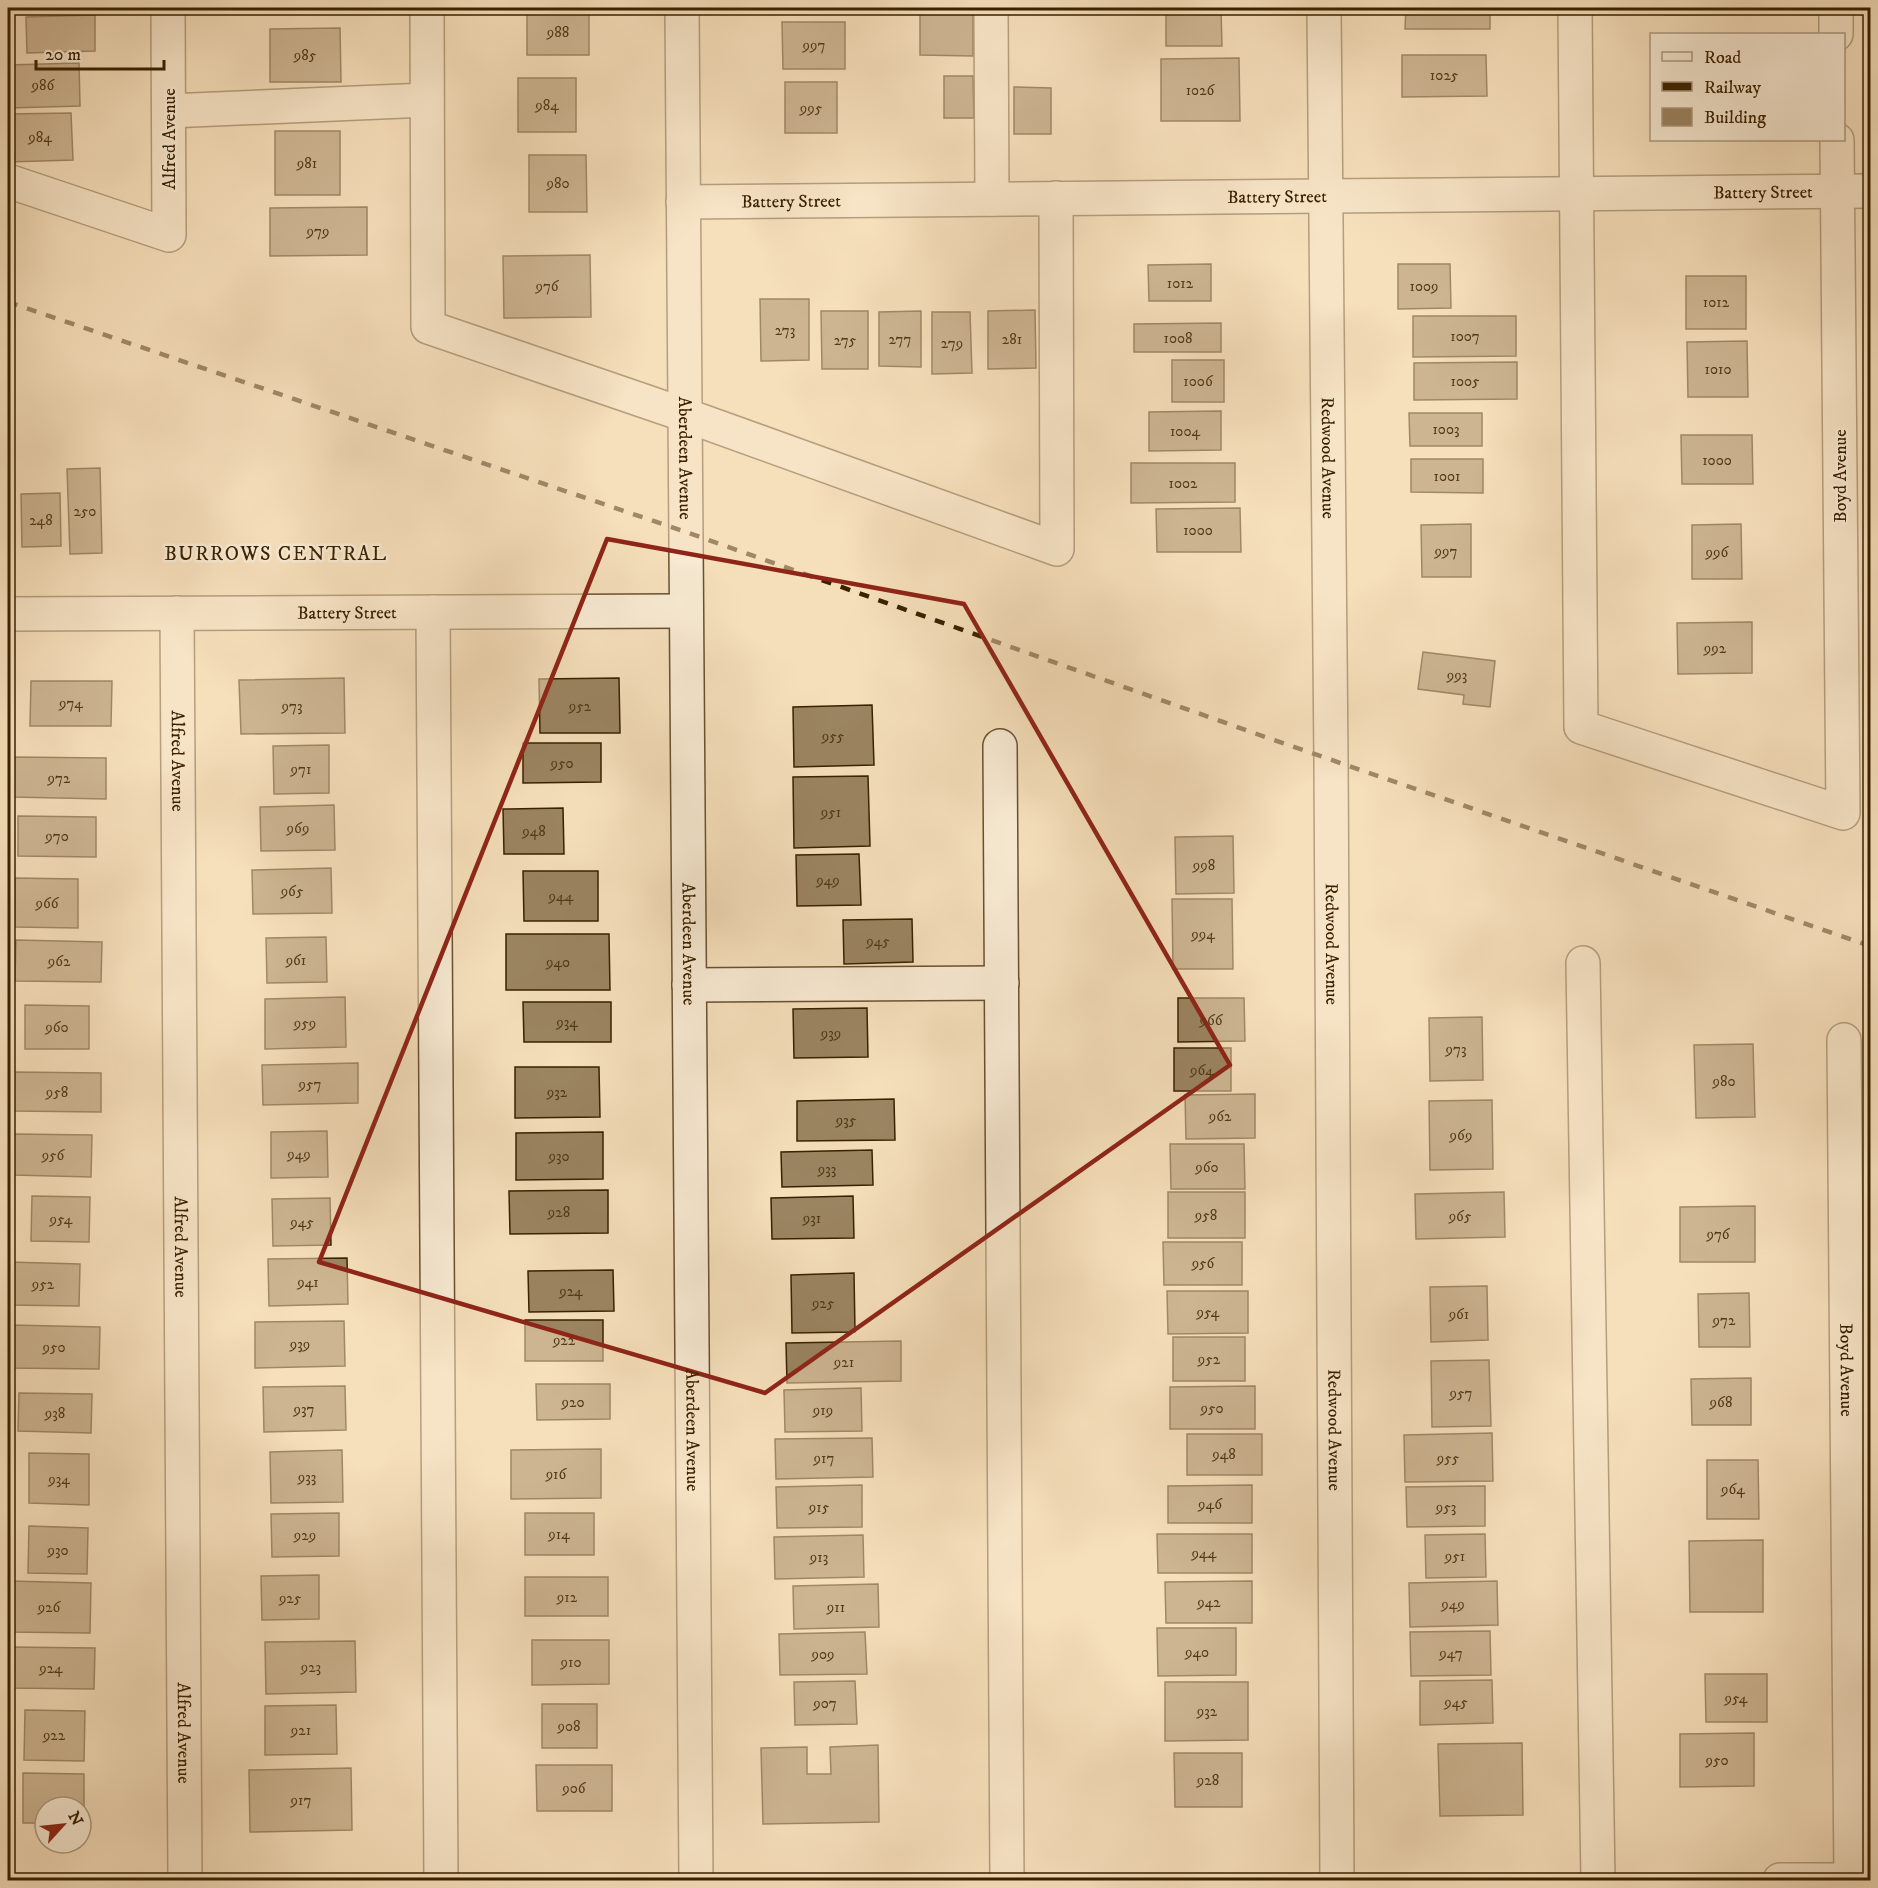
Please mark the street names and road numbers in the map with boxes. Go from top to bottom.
street label: Alfred Avenue [159,88,181,190]
street label: Battery Street [1713,182,1813,204]
street label: Battery Street [1227,186,1327,209]
street label: Battery Street [741,191,841,213]
street label: Aberdeen Avenue [673,396,696,520]
street label: Redwood Avenue [1316,397,1339,519]
street label: Boyd Avenue [1830,429,1852,523]
street label: Battery Street [297,602,397,625]
street label: Alfred Avenue [166,710,188,812]
street label: Aberdeen Avenue [677,882,699,1006]
street label: Redwood Avenue [1320,883,1342,1005]
street label: Alfred Avenue [169,1196,191,1298]
street label: Boyd Avenue [1834,1323,1857,1417]
street label: Aberdeen Avenue [680,1368,703,1492]
street label: Redwood Avenue [1322,1369,1345,1491]
street label: Alfred Avenue [172,1682,194,1784]

